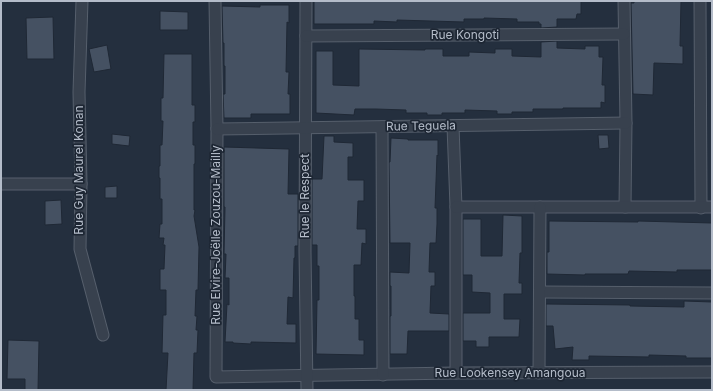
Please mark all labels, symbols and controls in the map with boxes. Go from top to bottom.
street label: Rue Kongoti [431,27,499,42]
street label: Rue Guy Maurel Konan [71,105,86,235]
street label: Rue Teguela [386,117,456,134]
street label: Rue Elvire-Joëlle Zouzou-Mailly [208,145,223,325]
street label: Rue le Respect [297,154,312,238]
street label: Rue Lookensey Amangoua [435,365,586,380]

